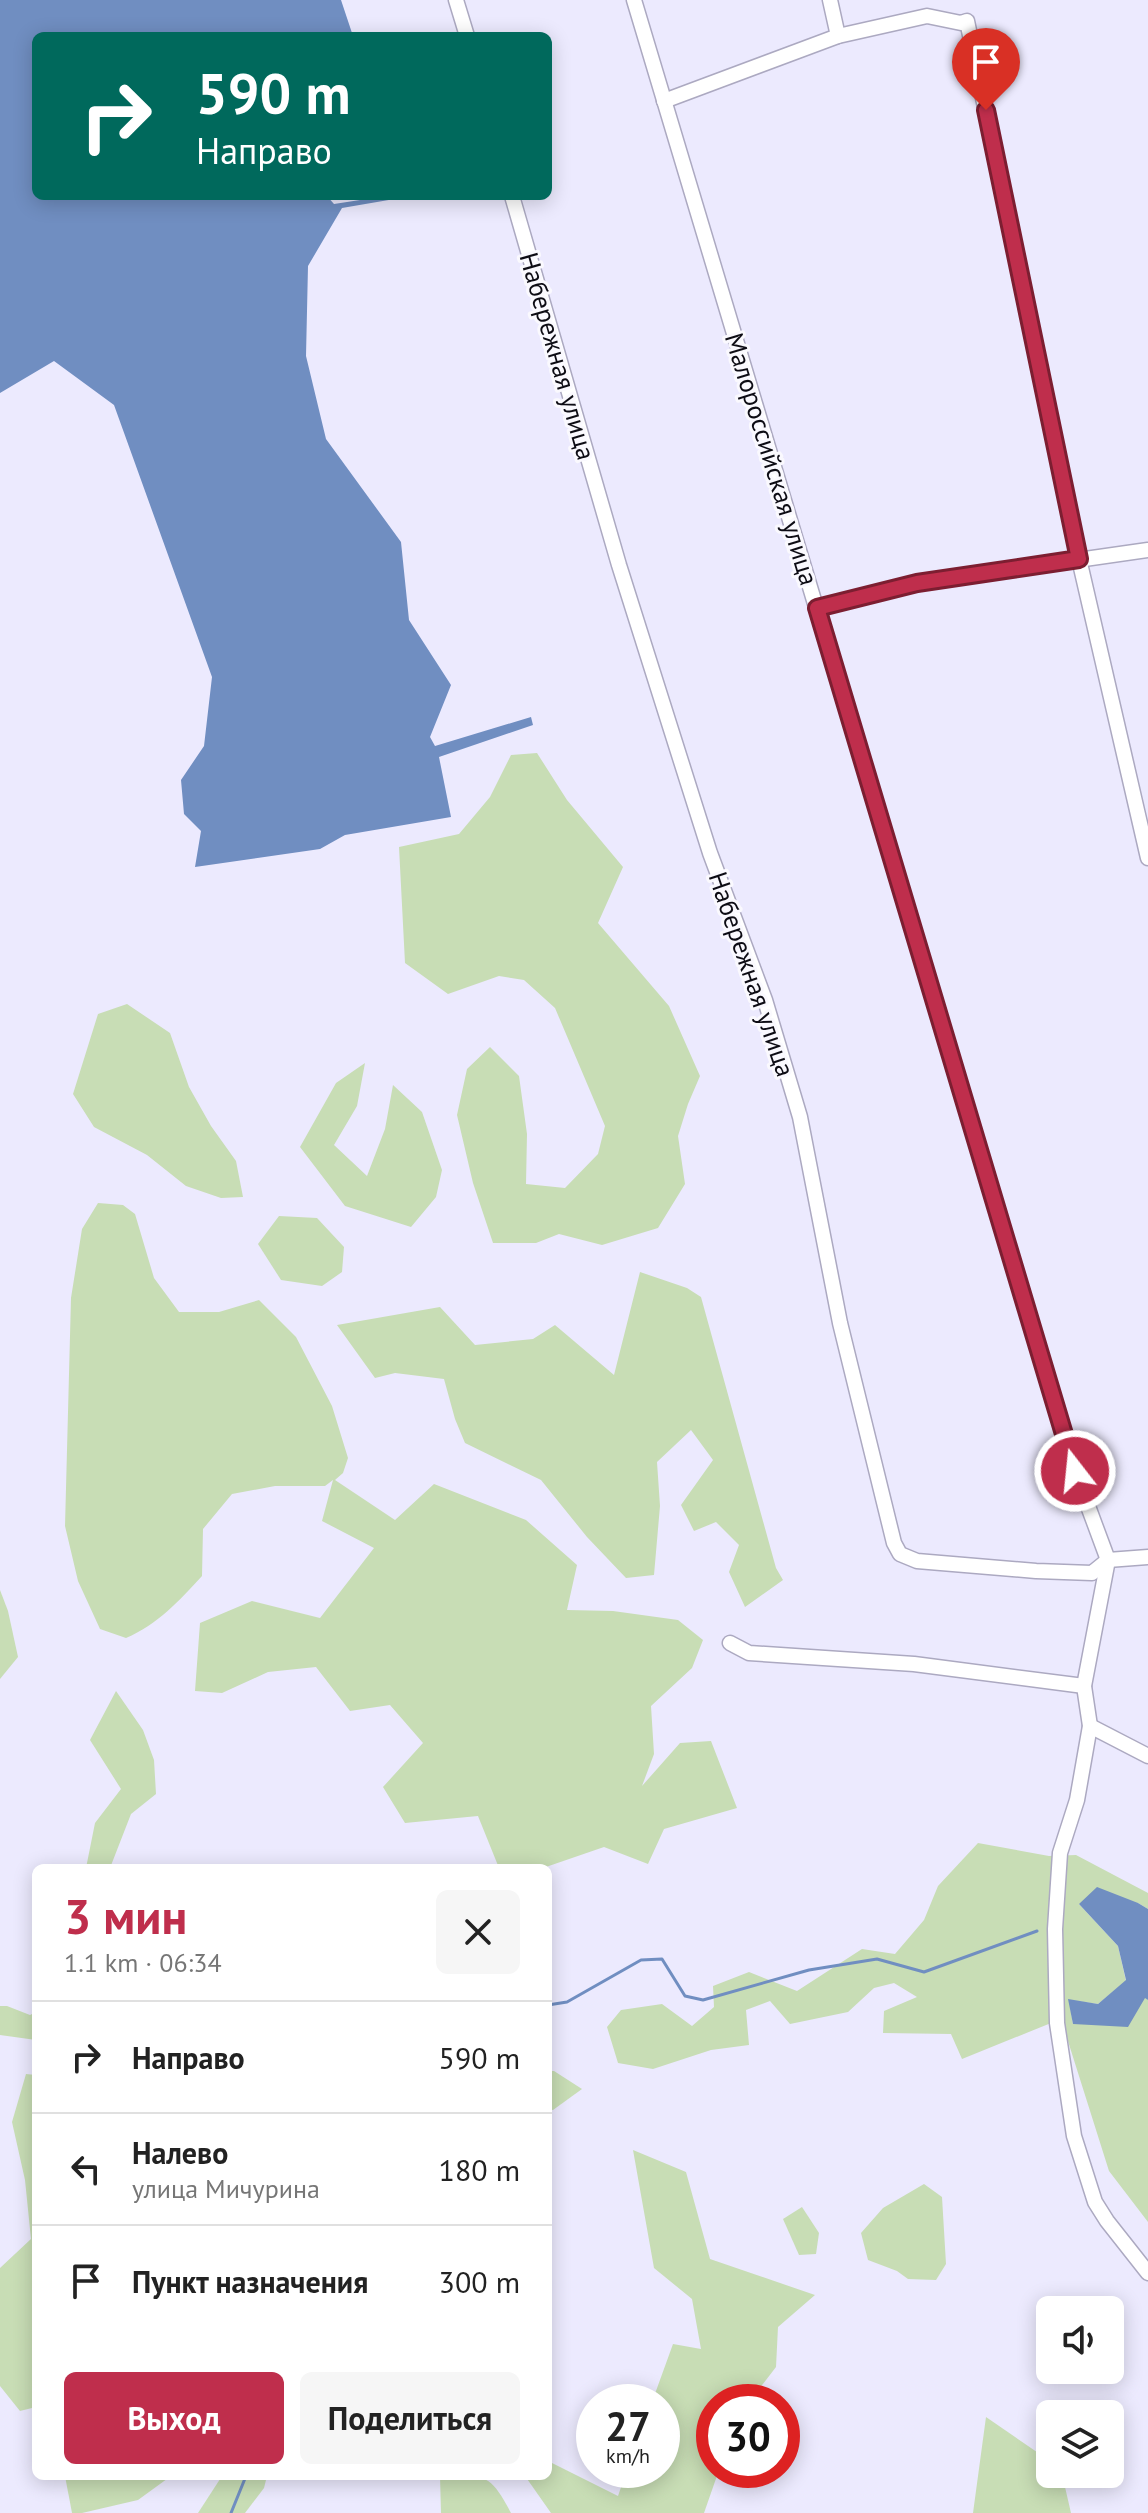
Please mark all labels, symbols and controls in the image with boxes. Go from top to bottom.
pin [952,28,1020,110]
icon: arrive [964,40,1008,84]
text: 590 m [196,57,351,129]
icon: right [64,64,168,168]
text: Направо [196,127,332,174]
street label: Набережная улица [513,249,603,463]
street label: Малороссийская улица [718,329,826,589]
street label: Набережная улица [702,867,802,1081]
position arrow [1033,1429,1117,1513]
text: 3 мин [64,1885,187,1947]
button: close [436,1890,520,1974]
text: 1.1 km · 06:34 [64,1946,222,1979]
icon: right [64,2035,108,2079]
text: Направо [132,2038,245,2077]
text: 590 m [439,2038,520,2077]
text: Налево [132,2133,228,2172]
icon: left [64,2147,108,2191]
text: 180 m [439,2150,520,2189]
text: улица Мичурина [132,2172,320,2205]
icon: arrive [64,2259,108,2303]
text: Пункт назначения [132,2262,368,2301]
text: 300 m [439,2262,520,2301]
map controls [1036,2296,1124,2488]
button: sound [1036,2296,1124,2384]
button: Выход [64,2372,284,2464]
button: Поделиться [300,2372,520,2464]
speed limit sign: 30 [696,2384,800,2488]
text: 27 [605,2400,651,2452]
button: layers [1036,2400,1124,2488]
text: km/h [606,2443,650,2469]

